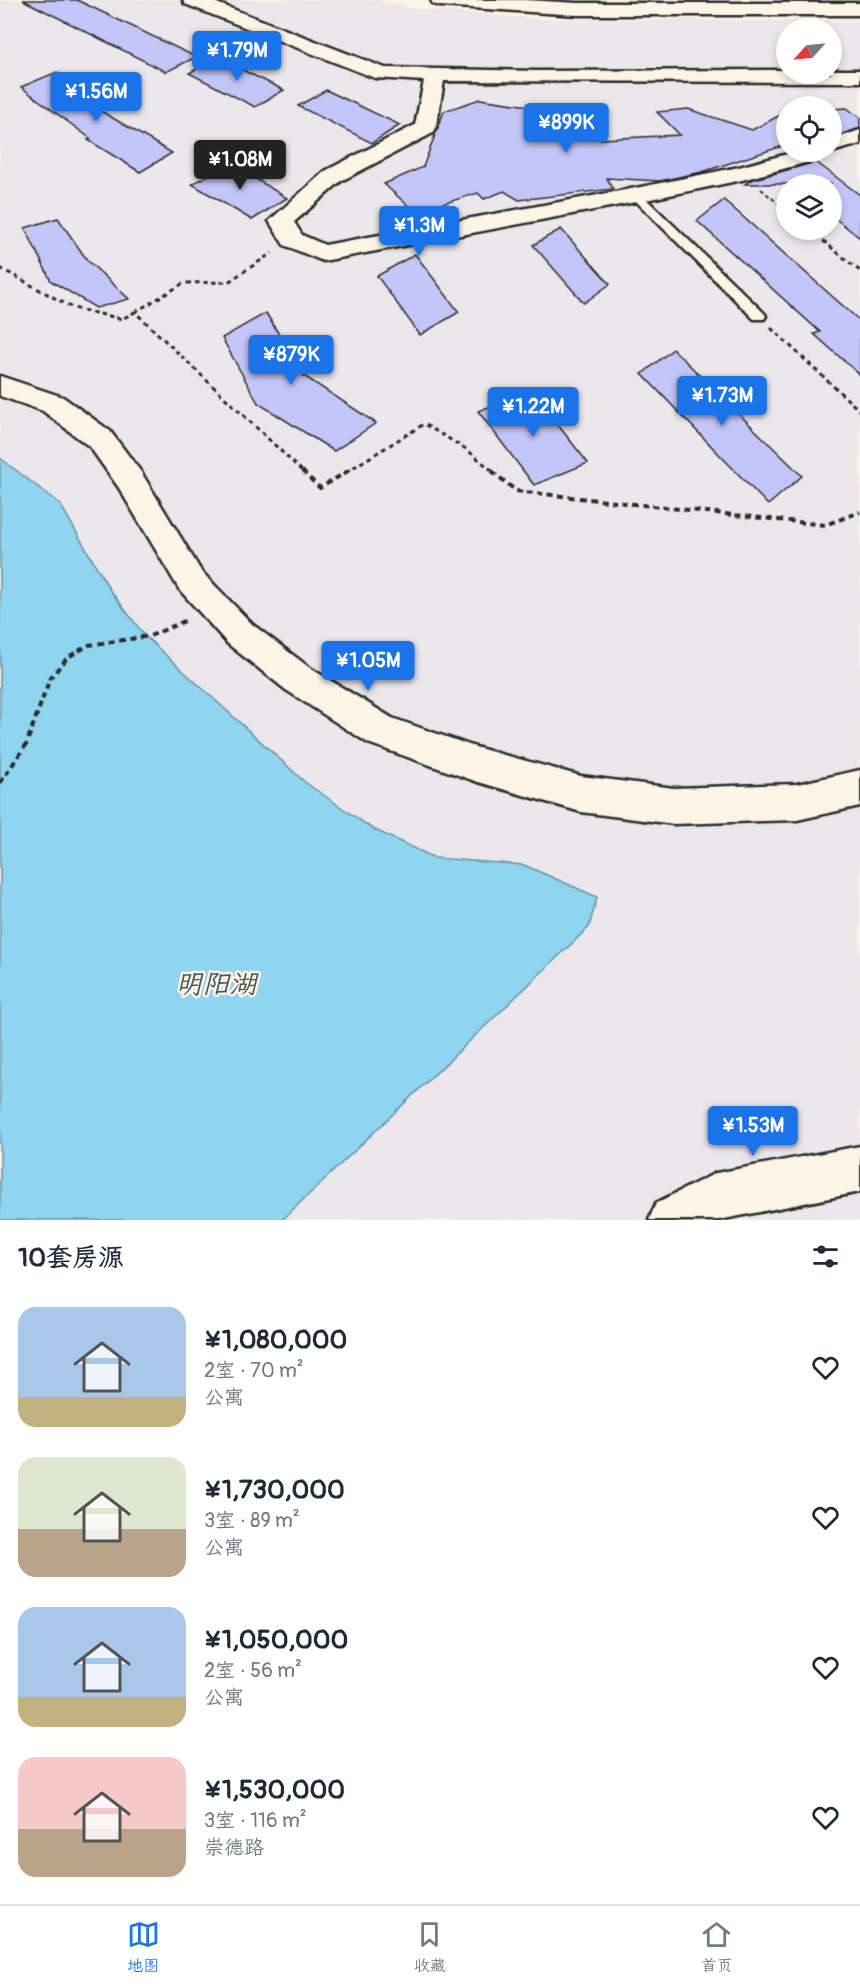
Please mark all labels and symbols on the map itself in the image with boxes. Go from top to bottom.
north arrow [776,18,842,84]
pin: ¥1.79M [188,31,286,82]
pin: ¥1.56M [47,72,145,123]
pin: ¥899K [524,103,608,154]
pin: ¥1.08M [191,140,289,191]
pin: ¥1.3M [377,206,461,257]
pin: ¥879K [249,335,333,386]
pin: ¥1.73M [673,376,771,427]
pin: ¥1.22M [484,387,582,438]
pin: ¥1.05M [319,641,417,692]
water label: 明阳湖 [176,968,259,1001]
pin: ¥1.53M [704,1106,802,1157]

